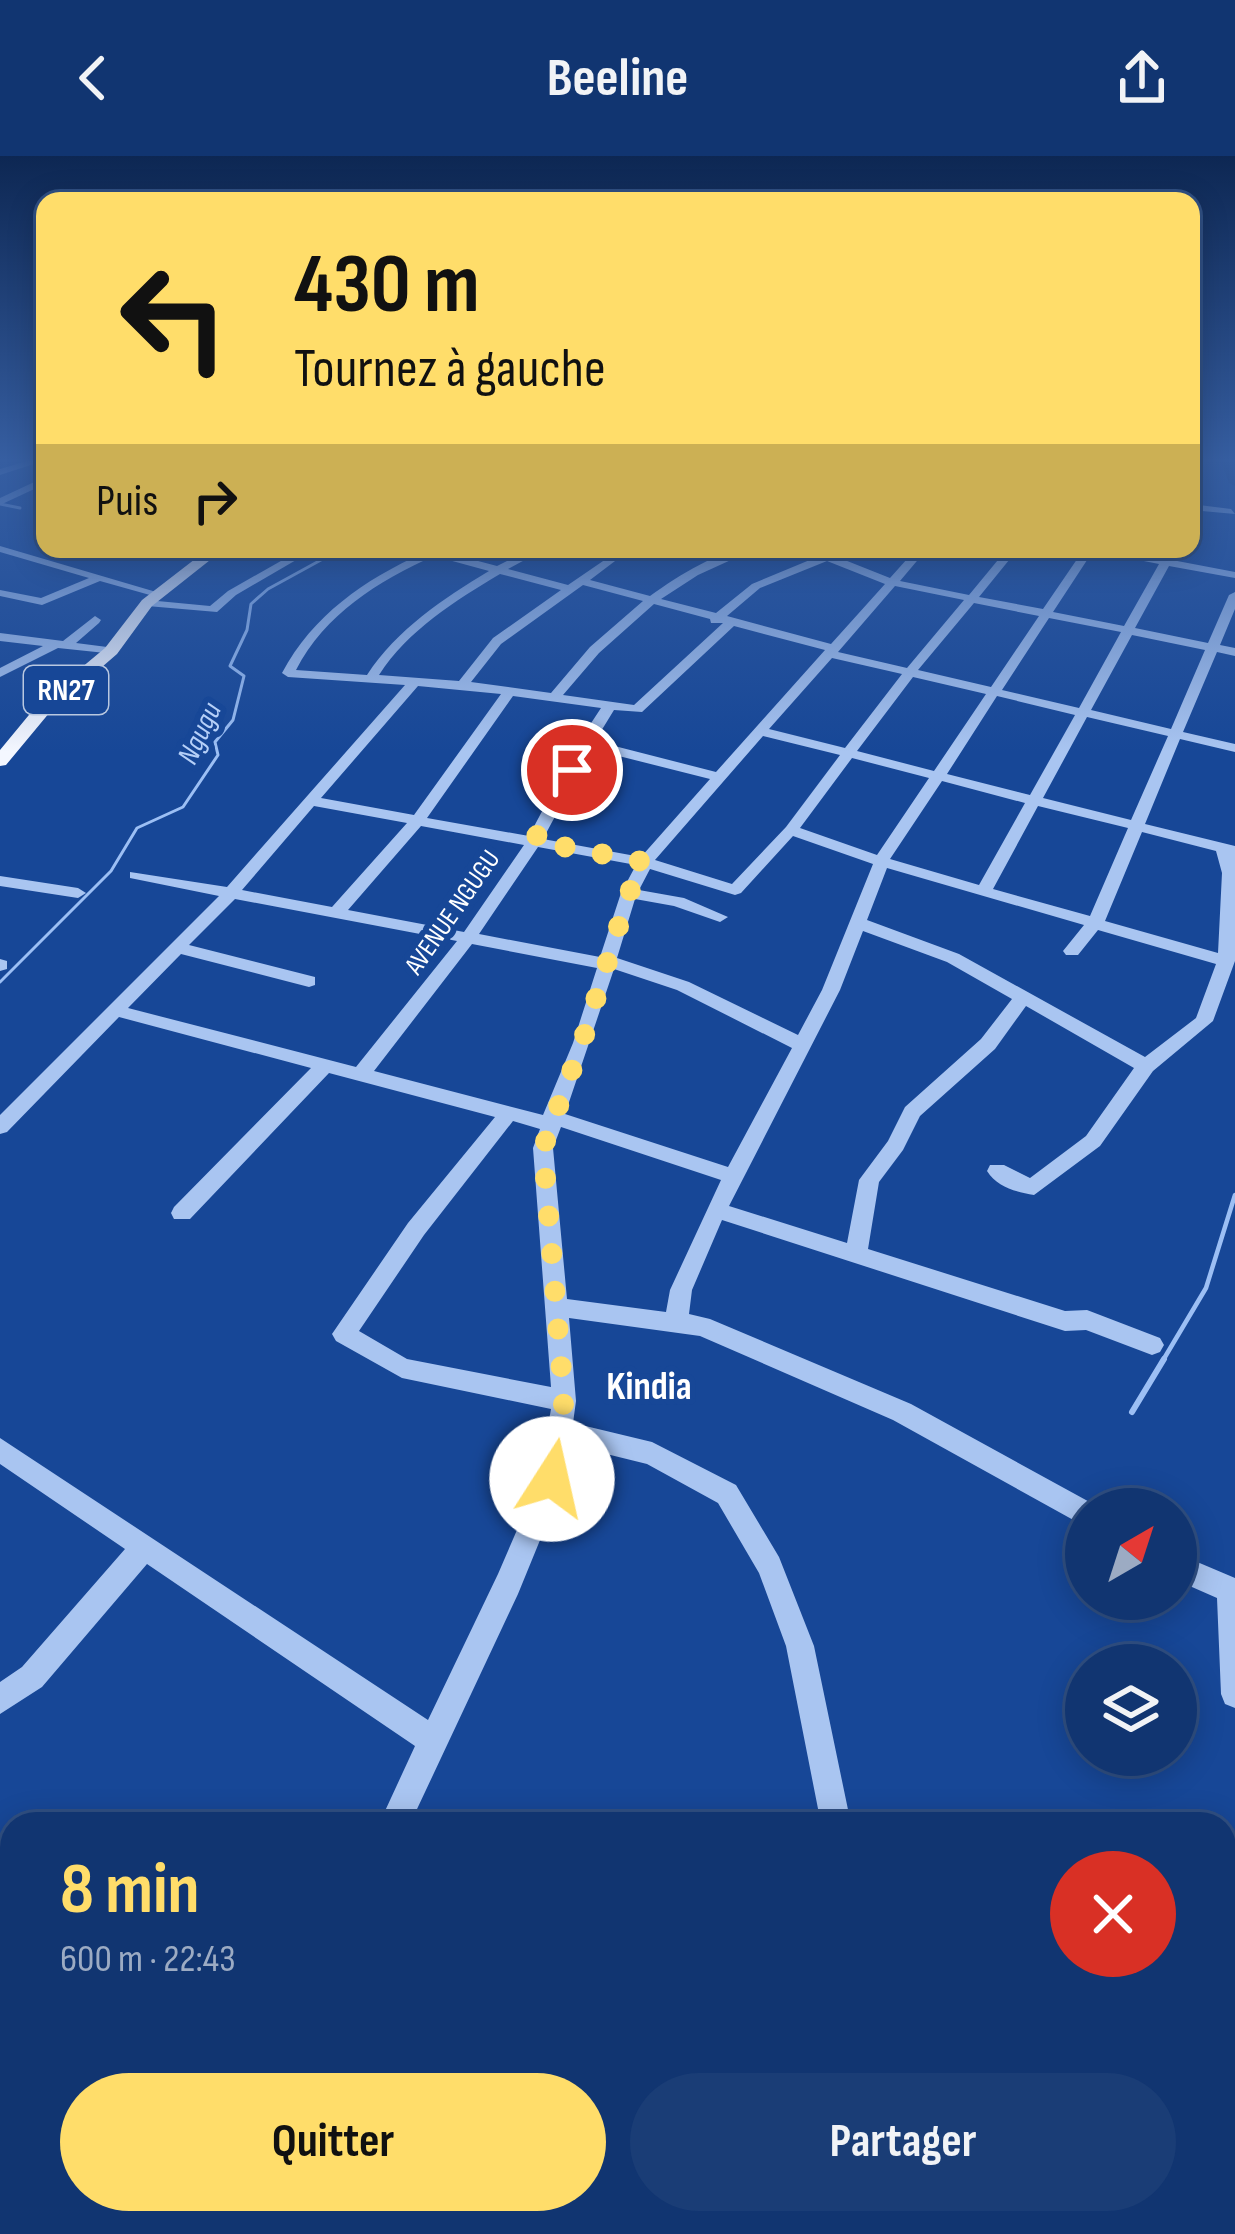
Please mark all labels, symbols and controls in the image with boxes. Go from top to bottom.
icon: back [60,45,126,111]
icon: share [1109,45,1175,111]
text: Beeline [547,46,688,111]
text: 430 m [294,235,480,336]
icon: left [96,240,252,396]
text: Tournez à gauche [294,337,606,402]
icon: right [182,468,248,534]
text: Puis [96,474,158,529]
road number: RN27 [24,666,108,714]
water label: Ngugu [170,696,230,770]
pin [521,719,623,821]
icon: arrive [539,737,605,803]
street label: AVENUE NGUGU [398,844,507,982]
district label: Kindia [606,1364,692,1411]
position arrow [489,1416,615,1542]
north arrow [1065,1488,1197,1620]
map controls [1065,1488,1197,1776]
button: layers [1065,1644,1197,1776]
text: 8 min [60,1847,200,1934]
button: close [1050,1851,1176,1977]
text: 600 m · 22:43 [60,1936,236,1983]
button: Quitter [60,2073,606,2211]
button: Partager [630,2073,1176,2211]

